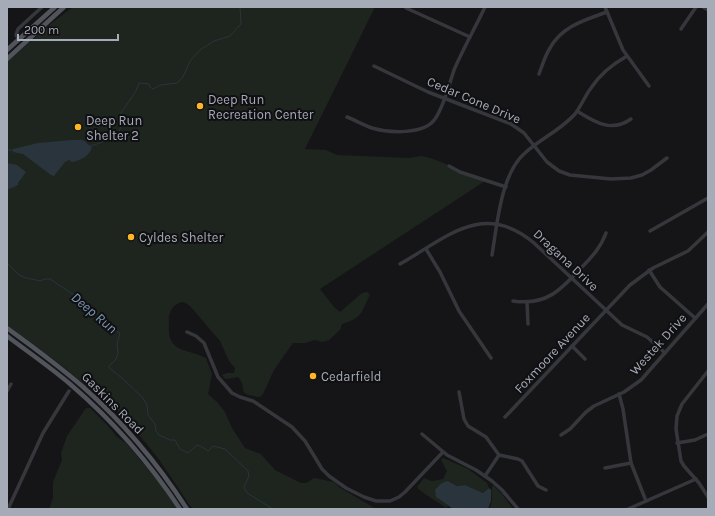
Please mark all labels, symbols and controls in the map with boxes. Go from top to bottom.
scale bar [18,16,118,42]
text: 200 m [24,23,59,37]
street label: Cedar Cone Drive [425,73,523,127]
place label: Deep Run Recreation Center [208,92,314,122]
marker: Deep Run Recreation Center [195,101,205,111]
place label: Deep Run Shelter 2 [86,113,142,143]
marker: Deep Run Shelter 2 [73,122,83,132]
street label: Dragana Drive [530,226,602,294]
place label: Cyldes Shelter [139,230,224,245]
marker: Cyldes Shelter [126,232,136,242]
water label: Deep Run [68,289,120,337]
street label: Foxmoore Avenue [511,310,593,396]
street label: Westek Drive [627,310,690,378]
street label: Gaskins Road [79,369,147,437]
place label: Cedarfield [321,369,382,384]
marker: Cedarfield [308,371,318,381]

